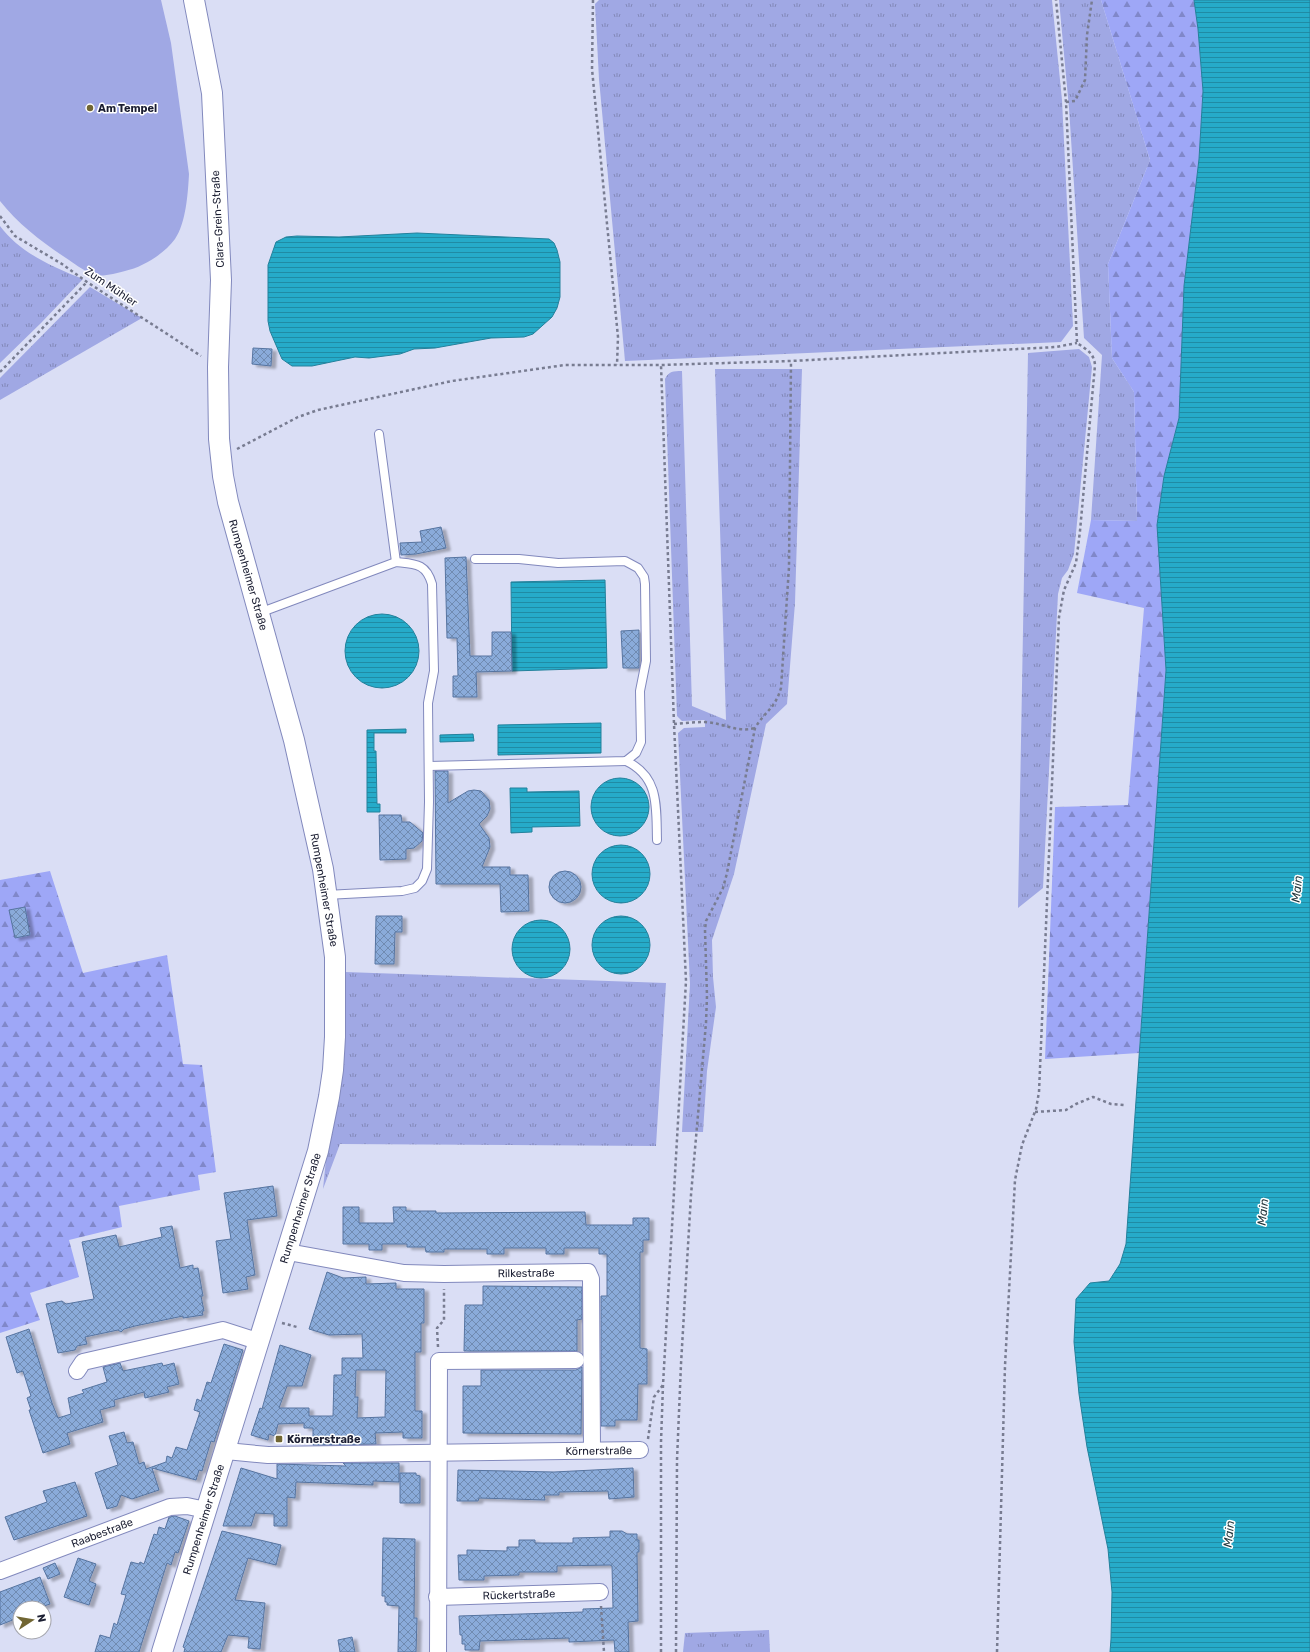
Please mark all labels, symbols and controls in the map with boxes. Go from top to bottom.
place label: Am Tempel [98,102,157,115]
marker: Am Tempel [85,103,95,113]
street label: Clara-Grein-Straße [209,170,227,268]
street label: Zum Mühler [82,265,140,310]
street label: Rumpenheimer Straße [226,518,270,632]
street label: Rumpenheimer Straße [308,832,340,948]
water label: Main [1289,875,1305,903]
street label: Rumpenheimer Straße [277,1151,324,1265]
water label: Main [1255,1198,1271,1226]
street label: Rilkestraße [498,1266,555,1280]
place label: Körnerstraße [287,1433,361,1446]
marker: Körnerstraße [274,1434,284,1444]
street label: Körnerstraße [565,1444,632,1458]
street label: Rumpenheimer Straße [180,1462,227,1576]
street label: Raabestraße [69,1515,135,1550]
water label: Main [1221,1520,1237,1548]
street label: Rückertstraße [482,1587,556,1602]
north arrow [12,1600,52,1640]
text: N [34,1613,48,1623]

